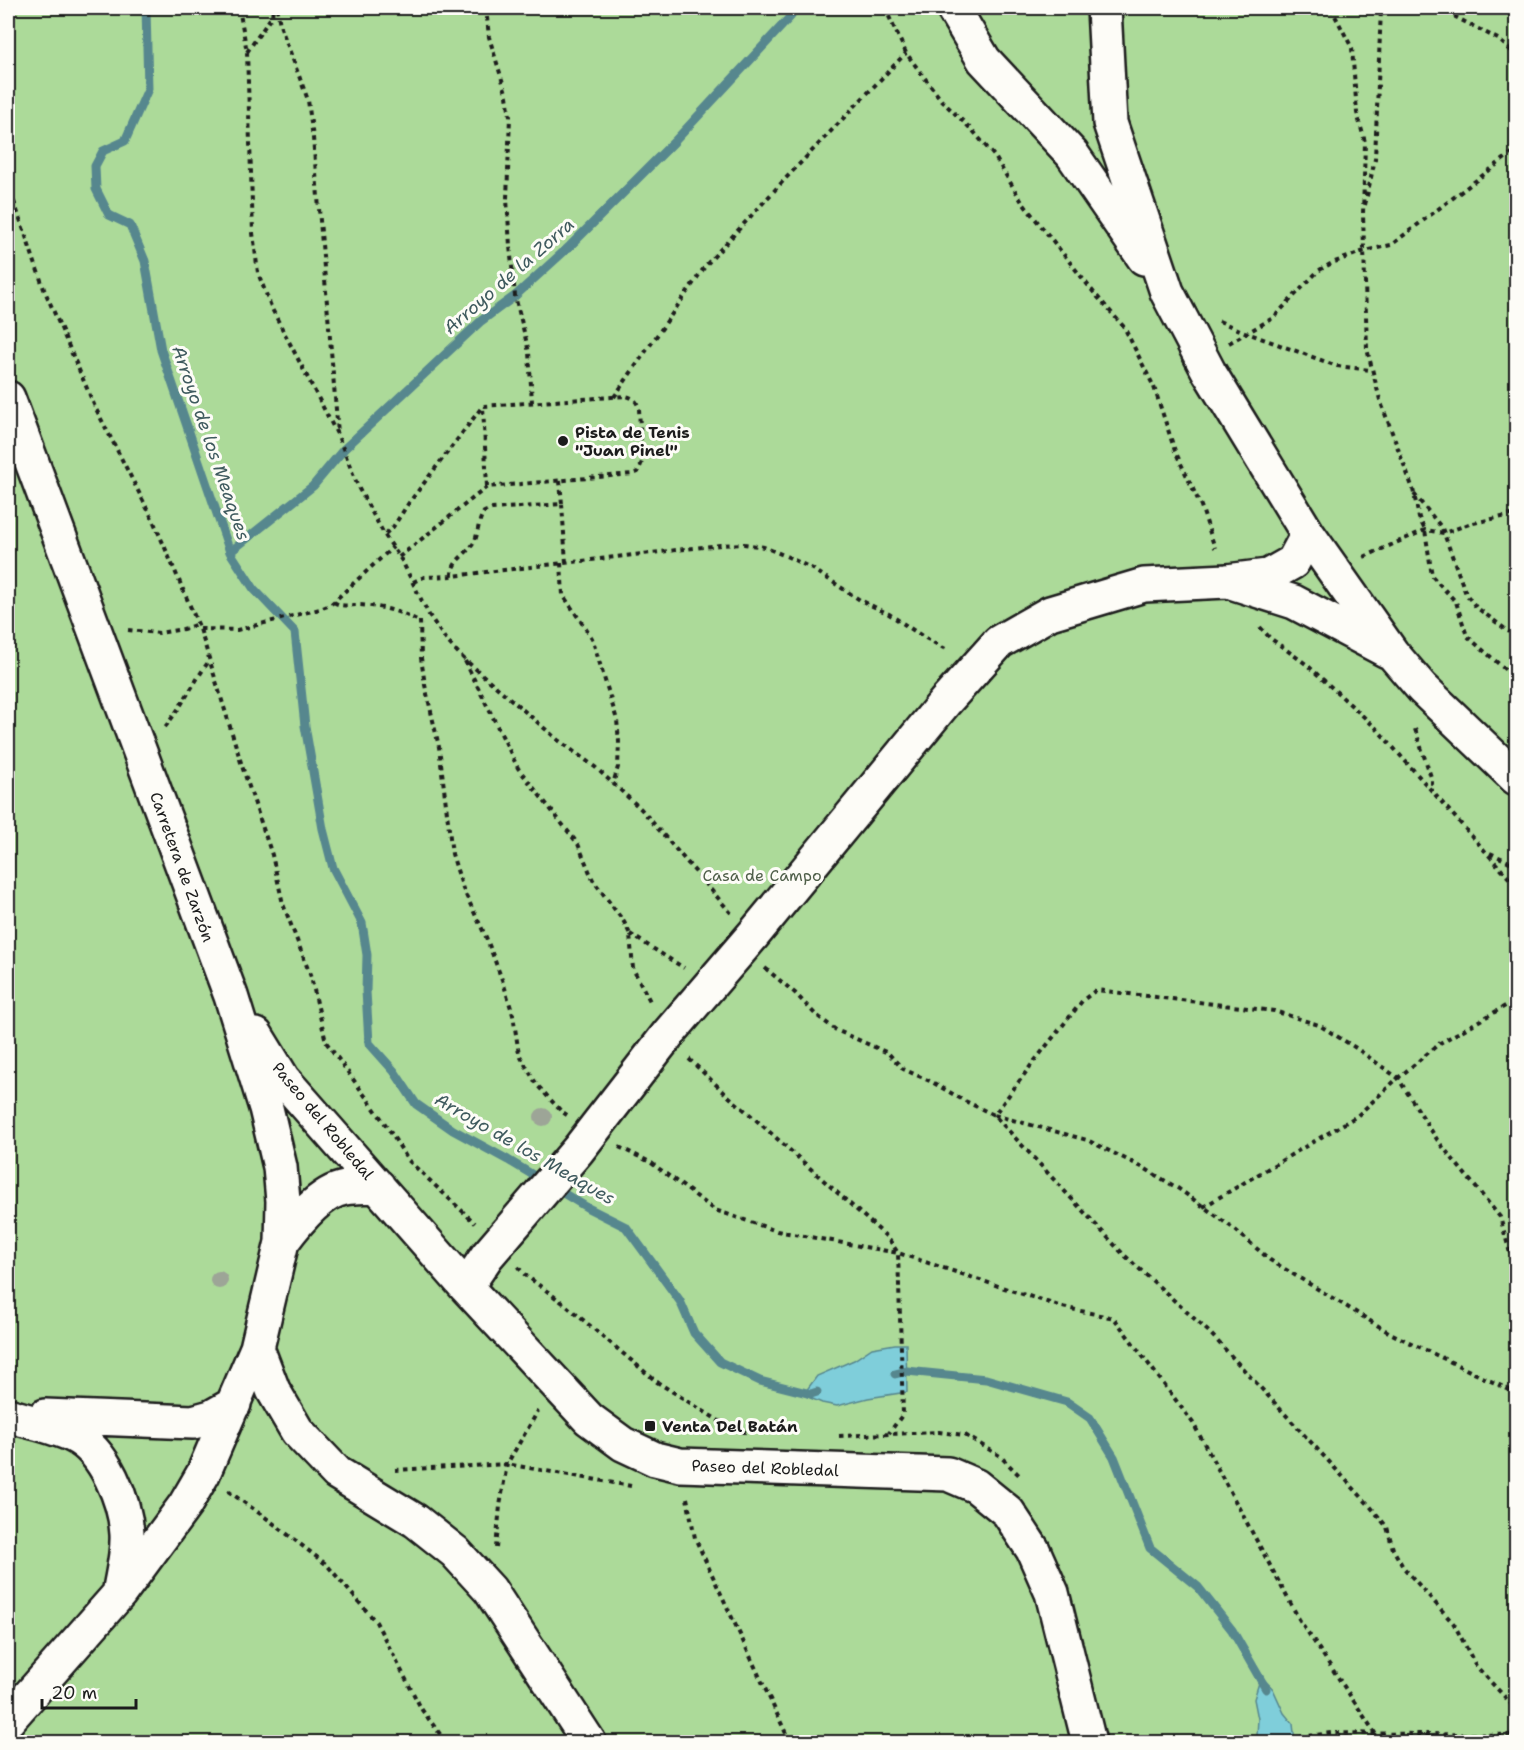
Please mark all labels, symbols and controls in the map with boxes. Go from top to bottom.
water label: Arroyo de la Zorra [439,213,579,339]
water label: Arroyo de los Meaques [166,342,256,544]
place label: Pista de Tenis "Juan Pinel" [575,422,690,461]
marker: Pista de Tenis "Juan Pinel" [556,434,570,448]
street label: Carretera de Zarzón [145,789,219,945]
park label: Casa de Campo [702,865,822,886]
street label: Paseo del Robledal [268,1058,379,1184]
water label: Arroyo de los Meaques [430,1087,620,1211]
place label: Venta Del Batán [662,1416,798,1437]
marker: Venta Del Batán [643,1419,657,1433]
street label: Paseo del Robledal [691,1455,839,1481]
scale bar [42,1672,136,1710]
text: 20 m [51,1681,97,1705]

